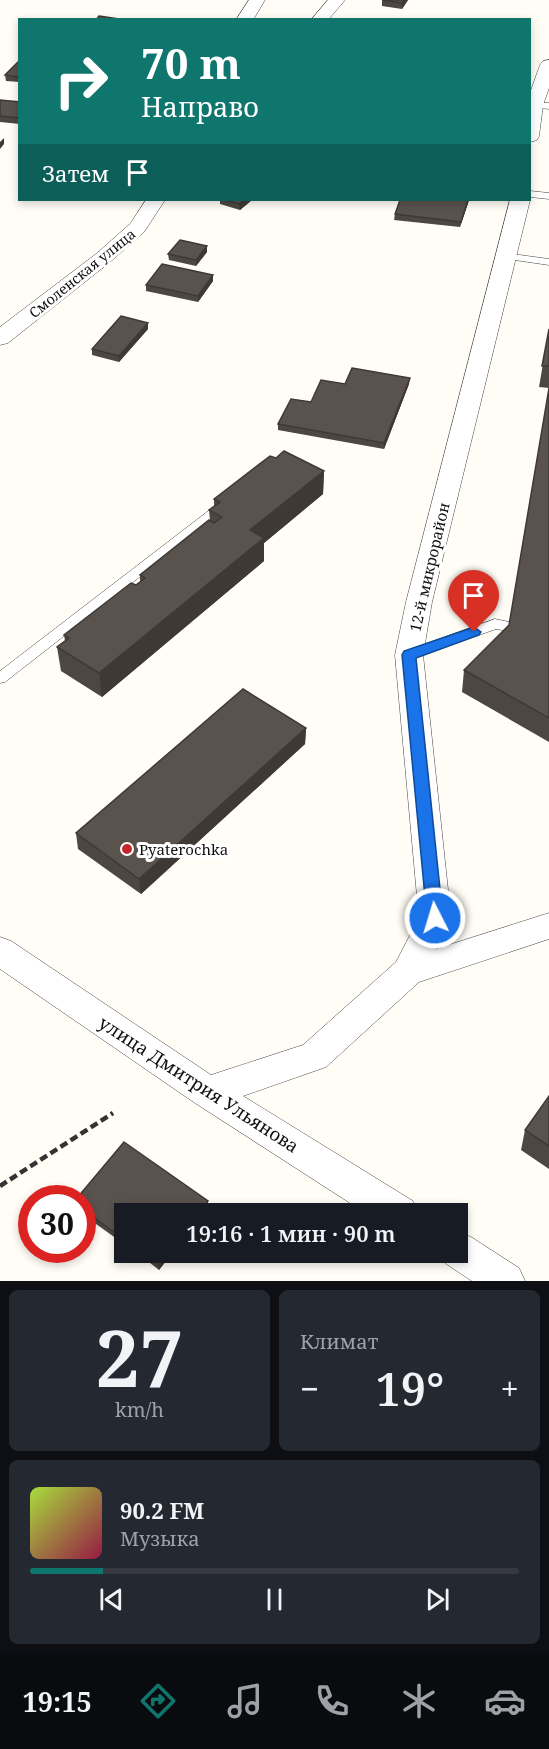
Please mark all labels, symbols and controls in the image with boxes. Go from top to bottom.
text: 70 m [141,34,241,91]
icon: right [42,42,120,120]
text: Направо [141,88,259,125]
icon: arrive [121,156,154,189]
text: Затем [42,158,109,188]
street label: Смоленская улица [25,224,139,322]
street label: 12-й микрорайон [404,500,454,634]
pin [448,570,499,632]
icon: arrive [457,579,490,612]
place label: Pyaterochka [139,839,228,859]
marker: Pyaterochka [120,842,134,856]
position arrow [403,886,467,950]
street label: улица Дмитрия Ульянова [94,1010,304,1158]
speed limit sign: 30 [18,1185,96,1263]
text: 19:16 · 1 мин · 90 m [186,1218,396,1248]
text: 27 [95,1304,184,1410]
text: Климат [300,1328,378,1355]
text: 19° [375,1358,444,1419]
text: − [300,1366,319,1411]
text: + [501,1366,519,1411]
text: km/h [115,1396,164,1423]
text: 90.2 FM [120,1495,204,1525]
text: Музыка [120,1525,200,1552]
icon: previous [95,1583,128,1616]
icon: pause [258,1583,291,1616]
icon: next [421,1583,454,1616]
icon: directions [137,1680,179,1722]
icon: music [224,1680,266,1722]
icon: phone [311,1680,353,1722]
icon: climate [398,1680,440,1722]
icon: car [484,1680,526,1722]
text: 19:15 [22,1683,92,1720]

